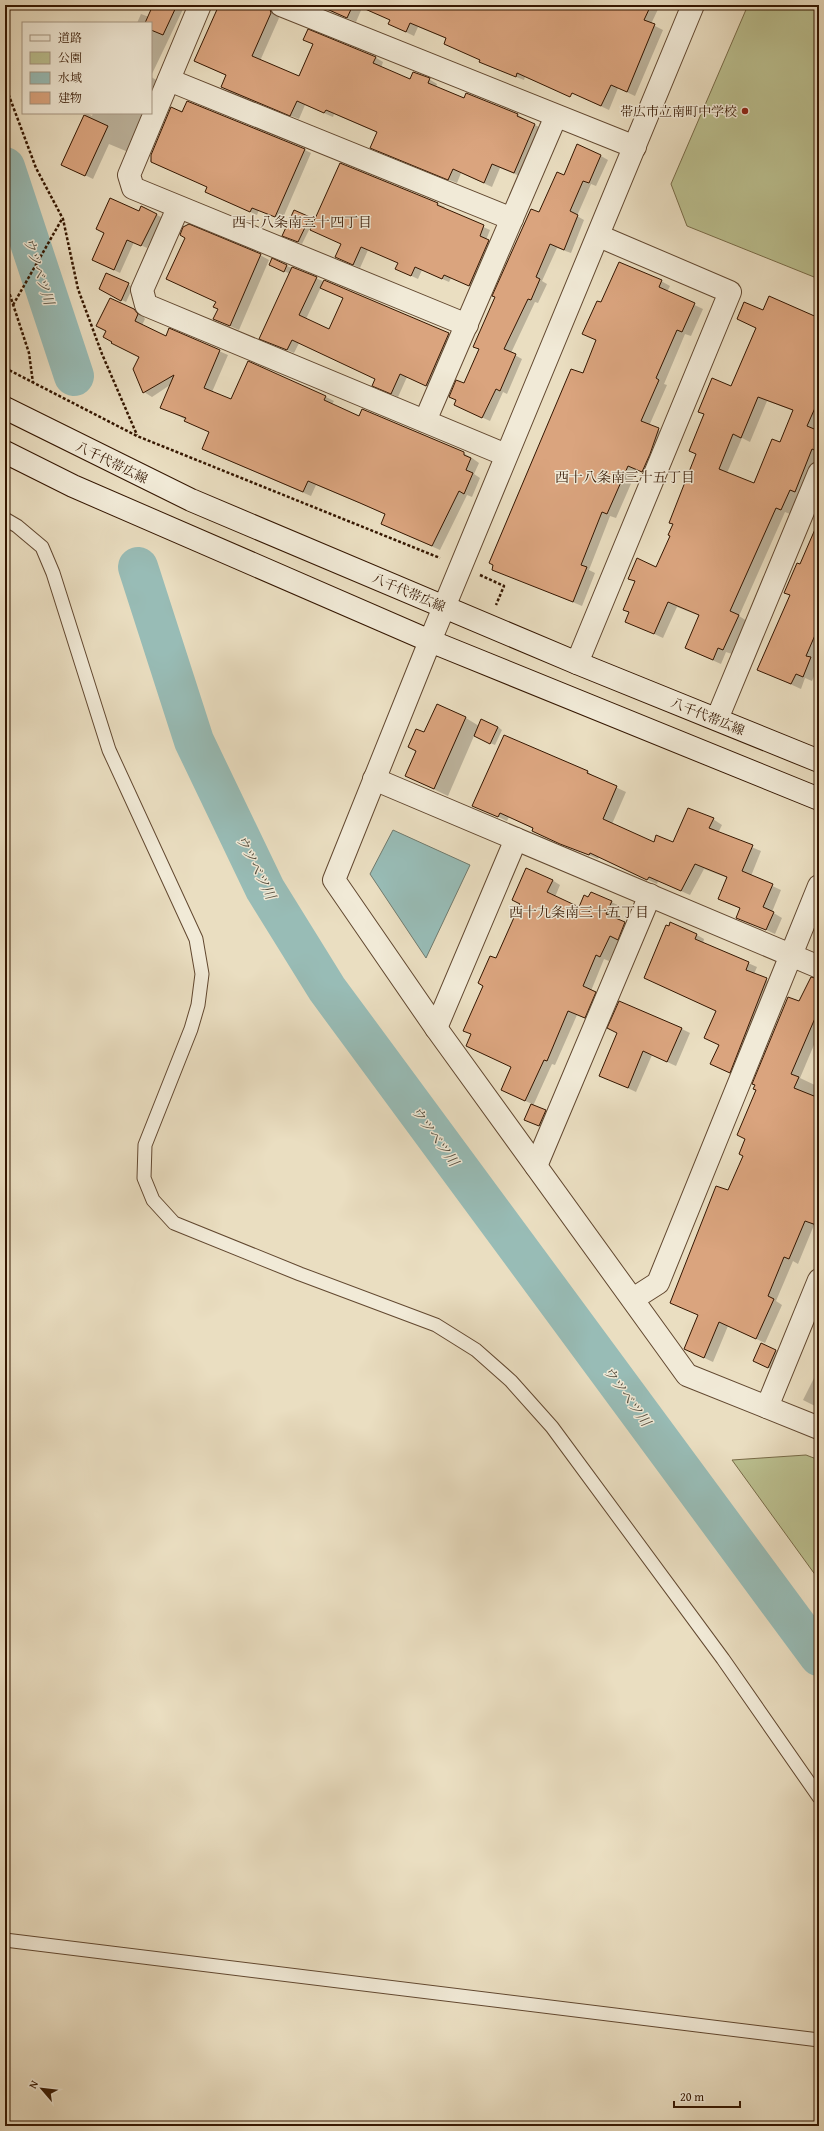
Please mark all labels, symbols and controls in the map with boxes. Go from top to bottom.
legend [22,22,152,114]
text: 道路 [58,29,82,46]
text: 公園 [58,49,82,66]
text: 水域 [58,69,82,86]
text: 建物 [58,89,82,106]
place label: 帯広市立南町中学校 [620,102,737,121]
marker: 帯広市立南町中学校 [740,106,750,116]
district label: 西十八条南三十四丁目 [232,212,372,232]
water label: ウツベツ川 [19,235,60,309]
street label: 八千代帯広線 [73,437,151,488]
district label: 西十八条南三十五丁目 [555,467,695,487]
street label: 八千代帯広線 [369,568,448,616]
street label: 八千代帯広線 [668,693,748,740]
water label: ウツベツ川 [231,831,282,905]
district label: 西十九条南三十五丁目 [509,902,649,922]
water label: ウツベツ川 [406,1102,465,1172]
water label: ウツベツ川 [598,1362,657,1432]
north arrow [22,2069,62,2109]
text: N [24,2077,42,2091]
scale bar [674,2083,740,2109]
text: 20 m [680,2088,704,2105]

